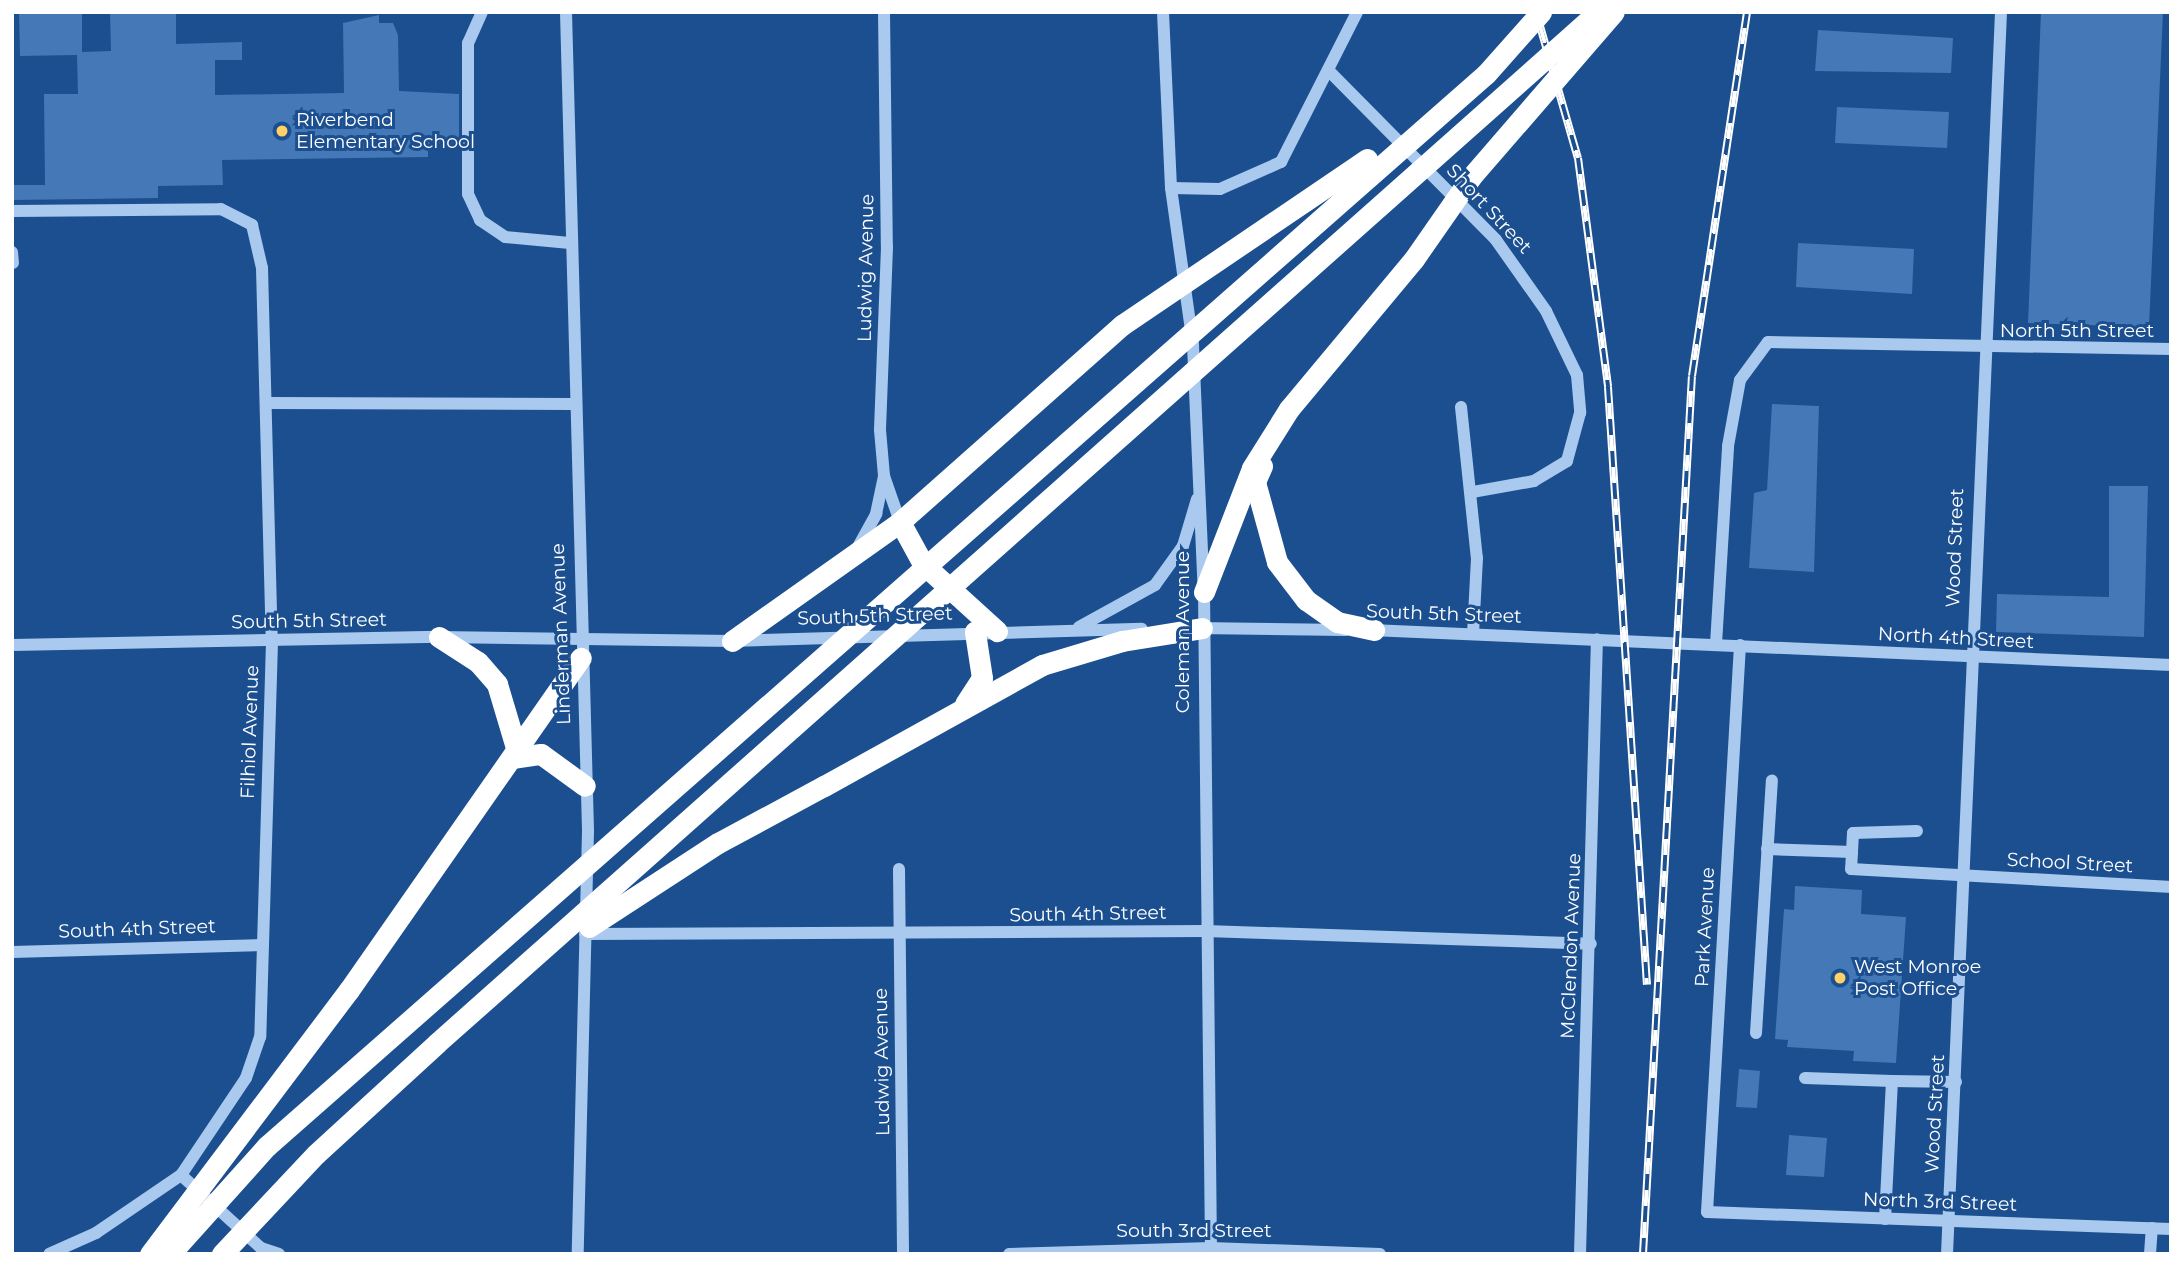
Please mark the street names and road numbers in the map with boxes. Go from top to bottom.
street label: Short Street [1442,159,1536,259]
street label: Ludwig Avenue [853,194,879,342]
street label: North 5th Street [2000,320,2154,342]
street label: Wood Street [1942,488,1968,608]
street label: Linderman Avenue [546,543,576,725]
street label: Coleman Avenue [1172,551,1194,713]
street label: South 5th Street [1366,600,1522,628]
street label: South 5th Street [797,602,953,630]
street label: South 5th Street [231,608,387,634]
street label: North 4th Street [1877,623,2035,653]
street label: Filhiol Avenue [236,665,264,799]
street label: School Street [2006,848,2134,878]
street label: McClendon Avenue [1556,853,1586,1039]
street label: Park Avenue [1690,866,1720,988]
street label: South 4th Street [1009,901,1167,927]
street label: South 4th Street [58,915,216,943]
street label: Ludwig Avenue [869,988,895,1136]
street label: Wood Street [1920,1054,1950,1174]
street label: North 3rd Street [1863,1188,2017,1216]
street label: South 3rd Street [1116,1220,1272,1242]

